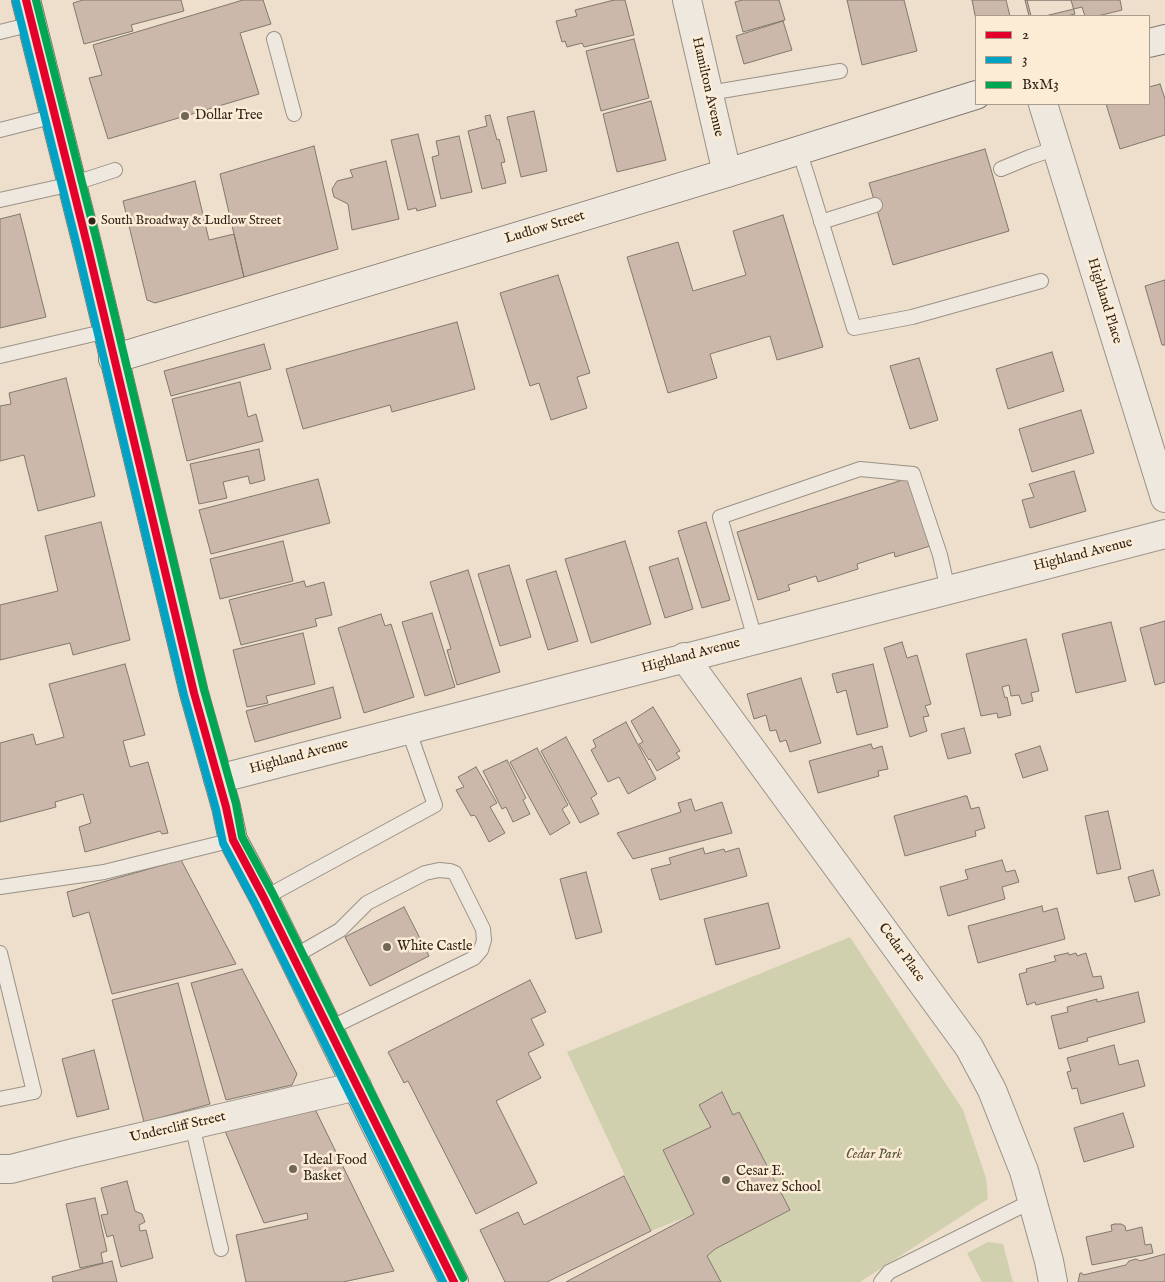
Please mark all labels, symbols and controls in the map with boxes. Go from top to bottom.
legend [975,15,1150,105]
text: 2 [1022,25,1029,44]
street label: Hamilton Avenue [687,35,727,139]
text: 3 [1022,50,1028,69]
text: BxM3 [1022,75,1059,94]
place label: Dollar Tree [195,108,263,124]
marker: Dollar Tree [179,110,191,122]
street label: Ludlow Street [503,208,587,248]
place label: South Broadway & Ludlow Street [101,213,281,229]
marker: South Broadway & Ludlow Street [87,216,97,226]
street label: Highland Place [1083,256,1125,346]
street label: Highland Avenue [1032,535,1134,575]
street label: Highland Avenue [640,635,742,677]
street label: Highland Avenue [248,736,350,778]
street label: Cedar Place [874,920,928,986]
place label: White Castle [397,939,472,955]
marker: White Castle [381,941,393,953]
street label: Undercliff Street [128,1109,228,1147]
park label: Cedar Park [846,1147,902,1163]
place label: Ideal Food Basket [303,1153,367,1186]
marker: Ideal Food Basket [287,1163,299,1175]
place label: Cesar E. Chavez School [736,1164,821,1196]
marker: Cesar E. Chavez School [720,1174,732,1186]

